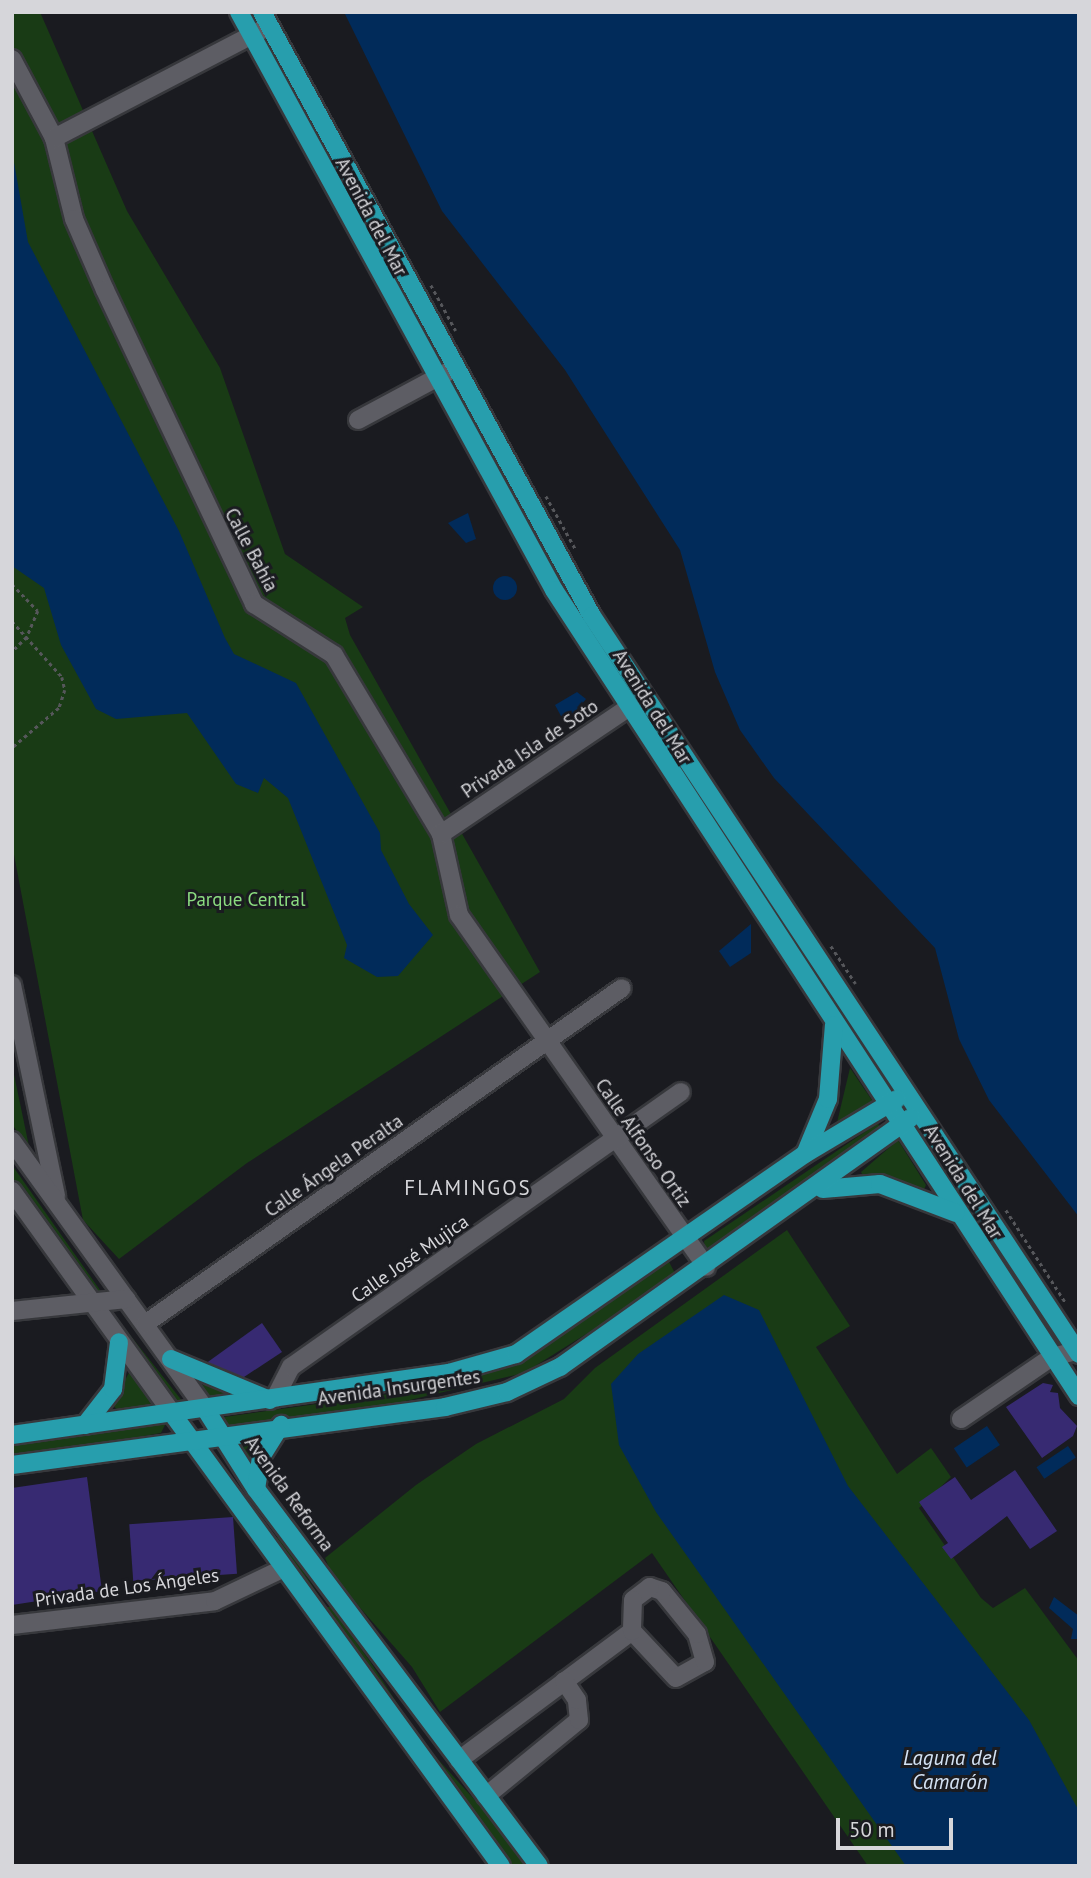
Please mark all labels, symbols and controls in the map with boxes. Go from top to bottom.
street label: Avenida del Mar [330,154,412,280]
street label: Calle Bahía [220,504,282,596]
street label: Avenida del Mar [608,646,696,768]
street label: Privada Isla de Soto [457,695,603,803]
park label: Parque Central [186,889,306,911]
street label: Calle Alfonso Ortiz [590,1074,696,1212]
street label: Calle Ángela Peralta [260,1110,408,1222]
street label: Avenida del Mar [919,1121,1007,1243]
district label: FLAMINGOS [405,1175,531,1201]
street label: Calle José Mujica [347,1210,473,1308]
street label: Avenida Insurgentes [316,1365,482,1411]
street label: Avenida Reforma [240,1432,338,1556]
street label: Privada de Los Ángeles [33,1564,221,1612]
water label: Laguna del Camarón [903,1745,997,1795]
scale bar [839,1804,956,1848]
text: 50 m [849,1816,895,1843]

